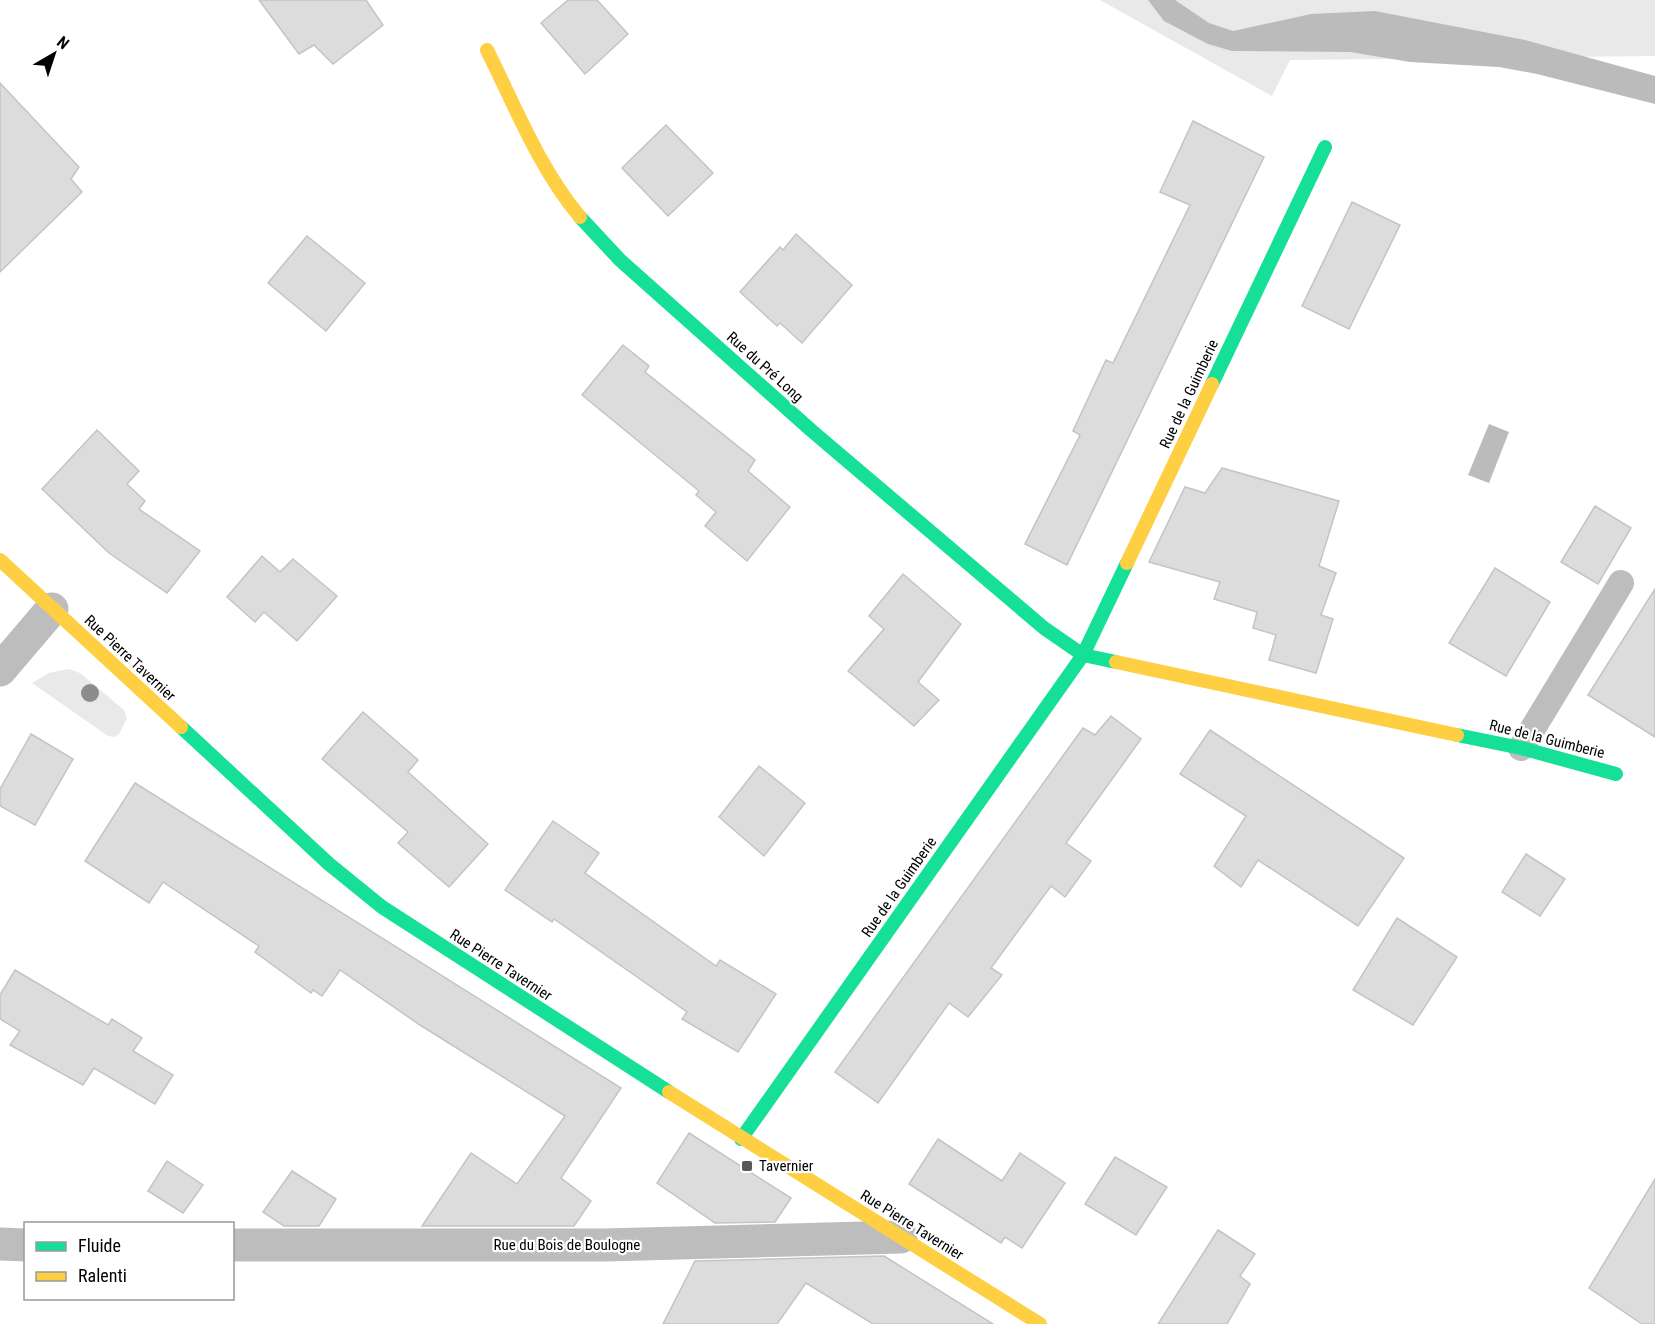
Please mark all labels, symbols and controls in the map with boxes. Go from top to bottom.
north arrow [24,24,84,84]
text: N [53,32,73,53]
street label: Rue du Pré Long [723,328,807,406]
street label: Rue de la Guimberie [1156,337,1222,451]
street label: Rue Pierre Tavernier [81,611,180,705]
street label: Rue de la Guimberie [1488,716,1606,762]
street label: Rue de la Guimberie [858,834,940,940]
street label: Rue Pierre Tavernier [447,925,556,1005]
place label: Tavernier [759,1157,814,1175]
marker: Tavernier [740,1159,754,1173]
street label: Rue Pierre Tavernier [857,1186,967,1264]
legend [24,1222,234,1300]
text: Fluide [78,1235,121,1256]
street label: Rue du Bois de Boulogne [494,1236,640,1254]
text: Ralenti [78,1265,127,1286]

